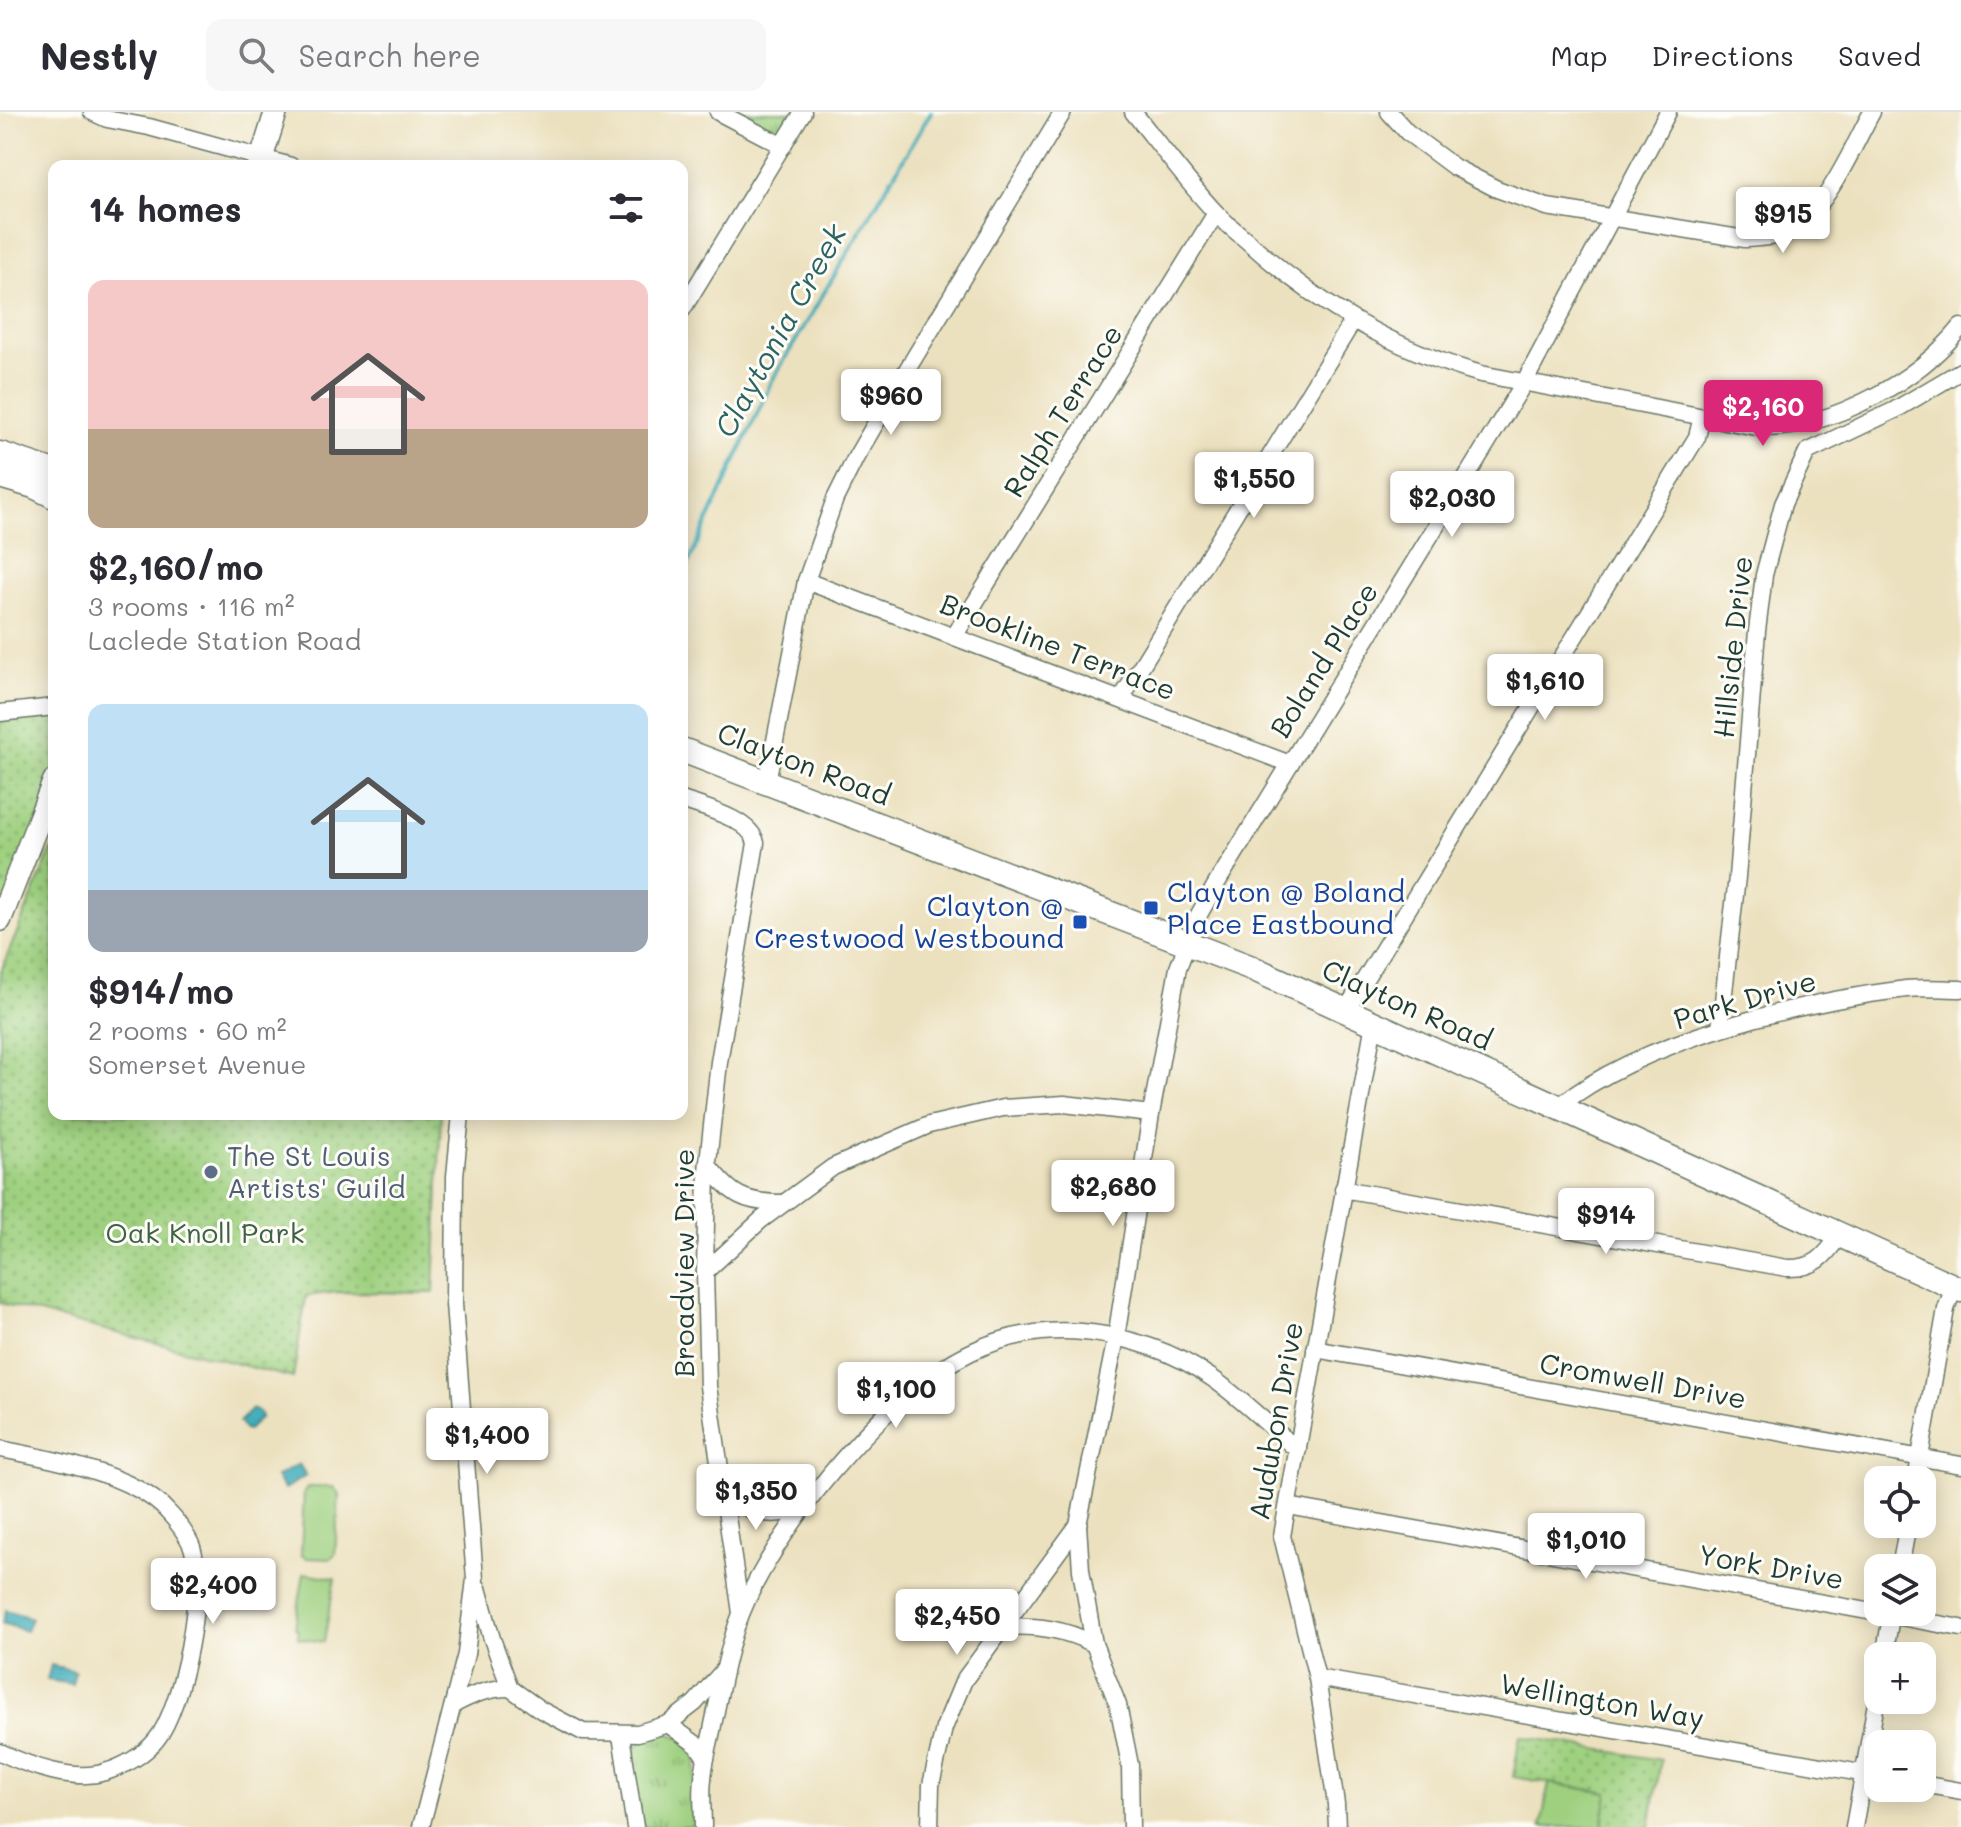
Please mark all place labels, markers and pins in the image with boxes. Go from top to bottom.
pin: $915 [1736,187,1830,255]
pin: $960 [844,369,938,437]
pin: $2,160 [1698,380,1828,448]
pin: $1,550 [1189,452,1319,520]
pin: $2,030 [1387,471,1517,539]
pin: $1,610 [1480,654,1610,722]
place label: Clayton @ Boland Place Eastbound [1167,873,1405,941]
place label: Clayton @ Crestwood Westbound [754,887,1064,955]
marker: Clayton @ Boland Place Eastbound [1142,899,1160,917]
marker: Clayton @ Crestwood Westbound [1071,913,1089,931]
place label: The St Louis Artists' Guild [227,1137,405,1205]
pin: $2,680 [1048,1160,1178,1228]
marker: The St Louis Artists' Guild [202,1163,220,1181]
pin: $914 [1559,1188,1653,1256]
pin: $1,100 [831,1362,961,1430]
pin: $1,400 [422,1408,552,1476]
pin: $1,350 [691,1464,821,1532]
pin: $1,010 [1521,1513,1651,1581]
pin: $2,400 [148,1558,278,1626]
pin: $2,450 [892,1589,1022,1657]

